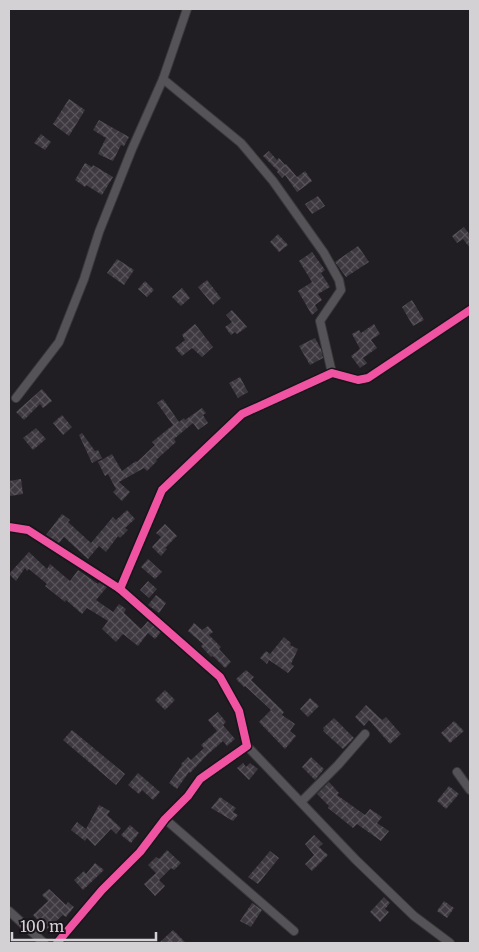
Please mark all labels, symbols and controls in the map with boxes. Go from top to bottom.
scale bar [12,910,156,942]
text: 100 m [20,917,64,936]

